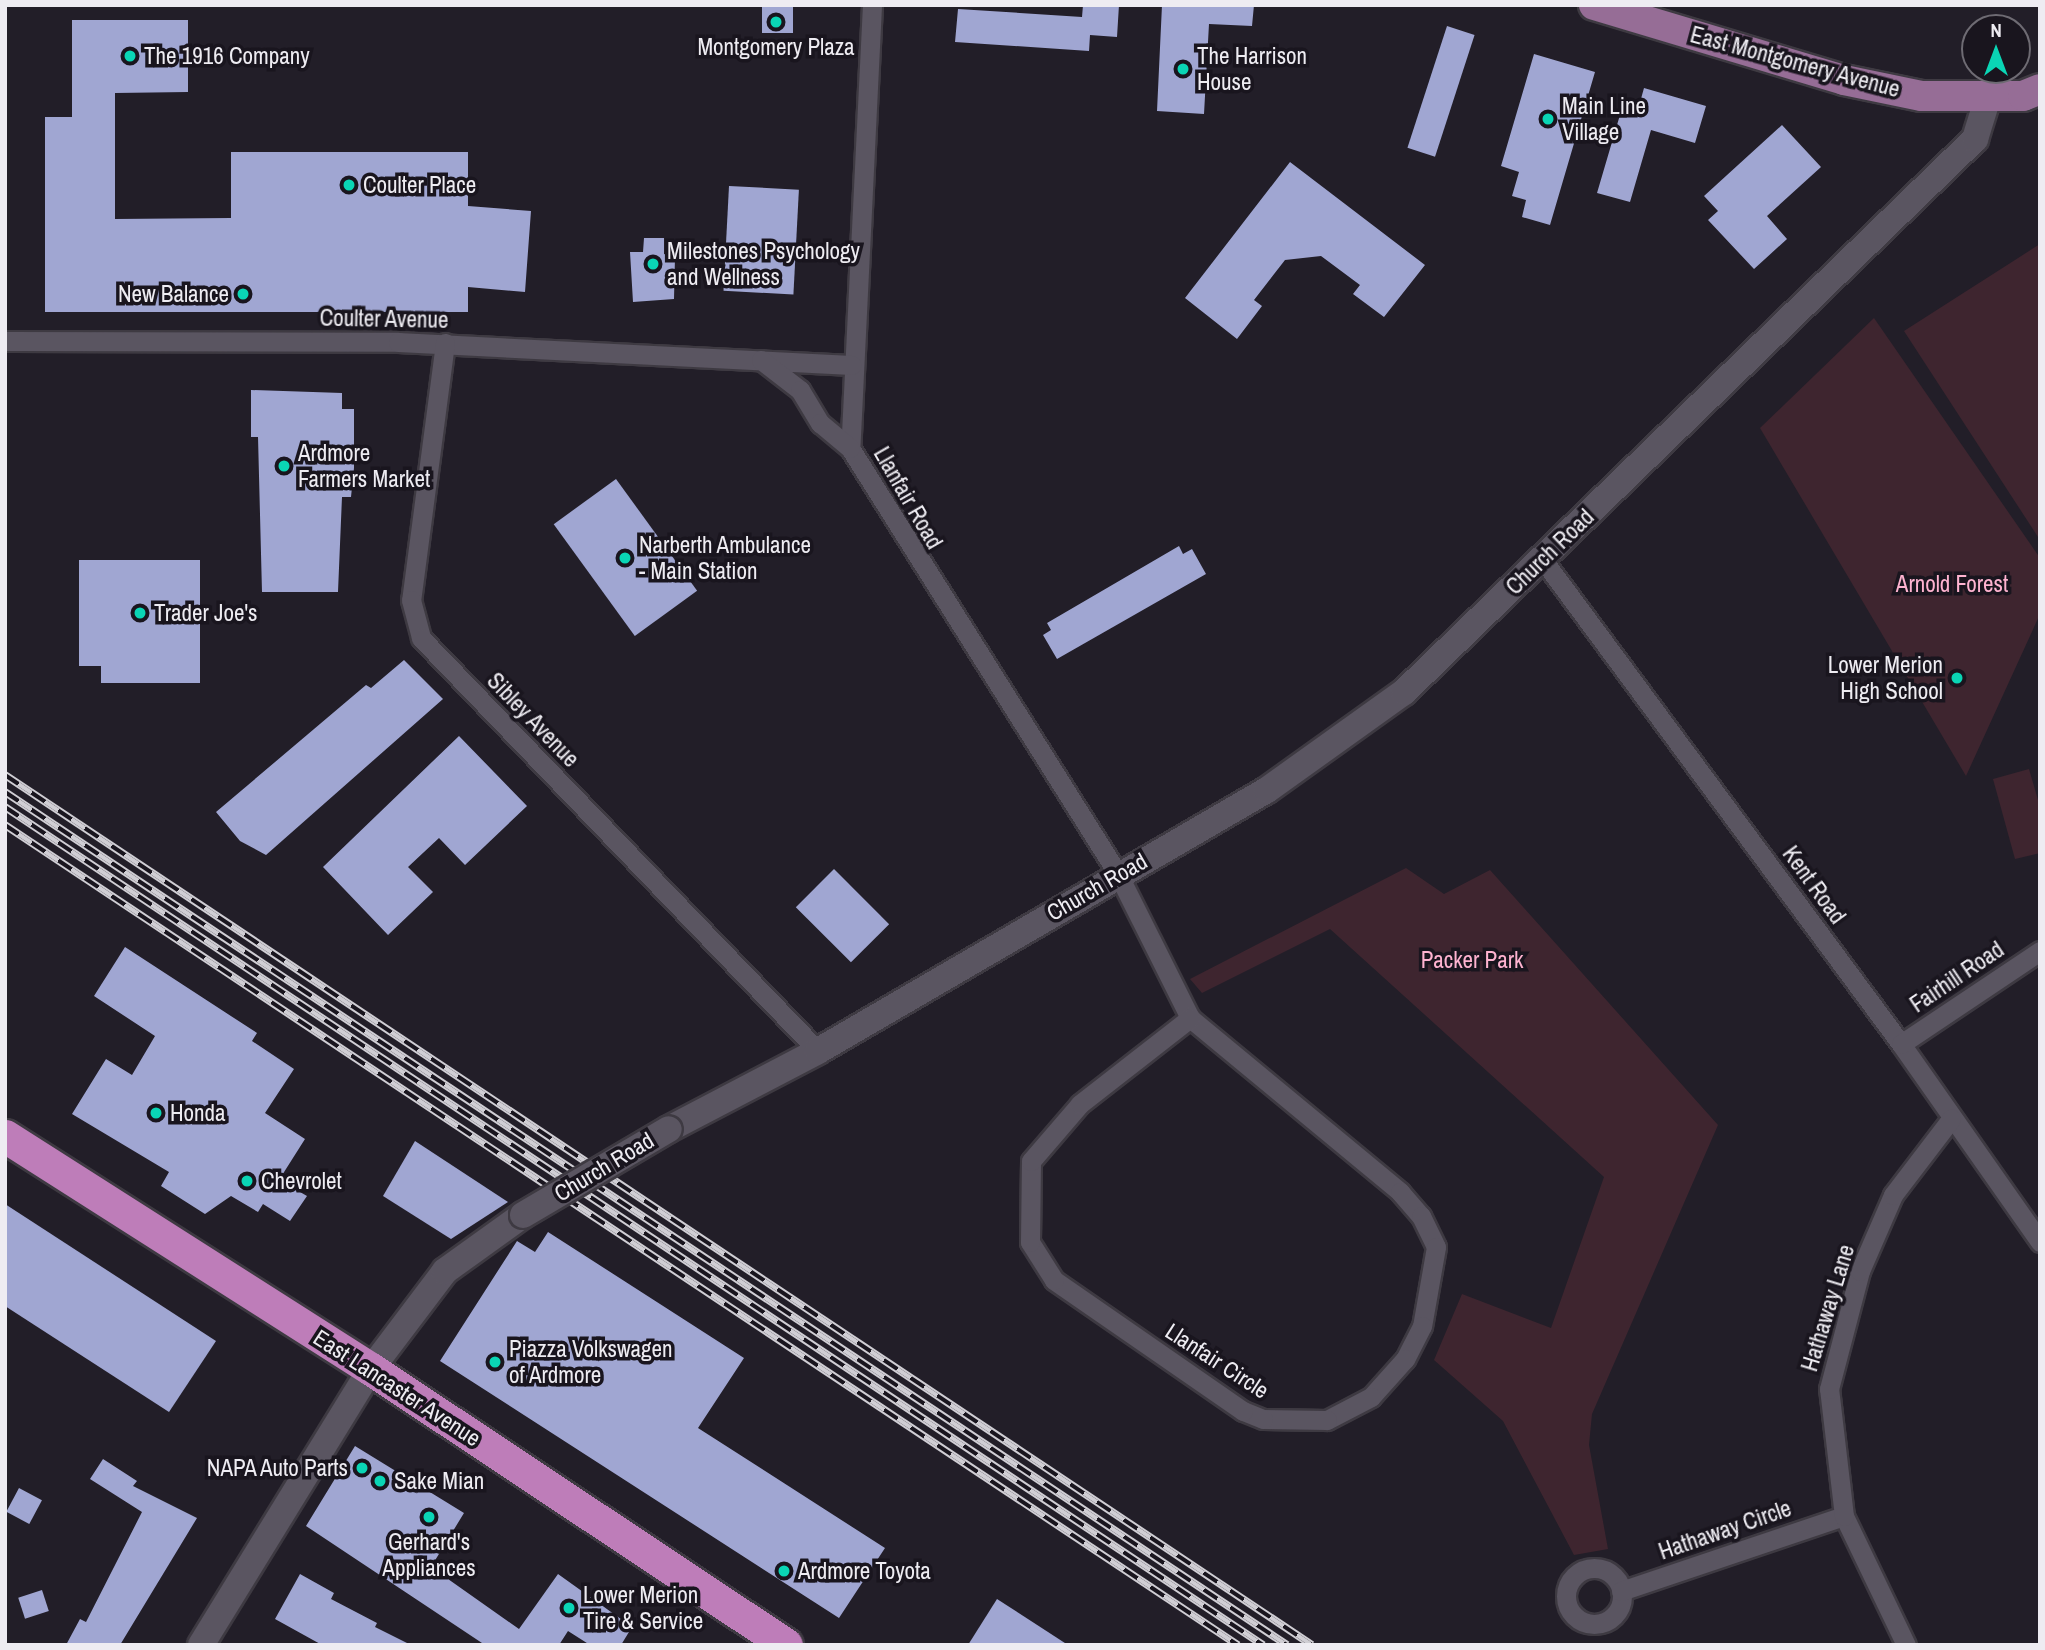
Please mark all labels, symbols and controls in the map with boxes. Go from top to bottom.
marker: Montgomery Plaza [768,14,784,30]
north arrow [1961,14,2031,84]
text: N [1990,17,2002,43]
street label: East Montgomery Avenue [1687,21,1903,103]
place label: Montgomery Plaza [697,33,855,61]
place label: The 1916 Company [144,42,310,70]
place label: The Harrison House [1197,42,1307,96]
marker: The 1916 Company [122,48,138,64]
marker: The Harrison House [1175,61,1191,77]
place label: Main Line Village [1562,92,1646,146]
marker: Main Line Village [1540,111,1556,127]
place label: Coulter Place [363,171,476,199]
marker: Coulter Place [341,177,357,193]
place label: Milestones Psychology and Wellness [667,237,860,291]
marker: Milestones Psychology and Wellness [645,256,661,272]
place label: New Balance [118,280,229,308]
marker: New Balance [235,286,251,302]
street label: Coulter Avenue [319,304,449,334]
place label: Ardmore Farmers Market [298,439,430,493]
street label: Llanfair Road [868,442,948,554]
marker: Ardmore Farmers Market [276,458,292,474]
street label: Church Road [1500,503,1600,601]
place label: Narberth Ambulance - Main Station [639,531,812,585]
marker: Narberth Ambulance - Main Station [617,550,633,566]
park label: Arnold Forest [1896,570,2008,598]
place label: Trader Joe's [154,599,258,627]
marker: Trader Joe's [132,605,148,621]
place label: Lower Merion High School [1828,651,1943,705]
street label: Sibley Avenue [481,667,585,773]
marker: Lower Merion High School [1949,670,1965,686]
street label: Kent Road [1777,841,1851,929]
street label: Church Road [1042,847,1152,927]
street label: Fairhill Road [1905,936,2009,1018]
park label: Packer Park [1421,946,1523,974]
place label: Honda [170,1099,226,1127]
marker: Honda [148,1105,164,1121]
street label: Church Road [549,1127,659,1207]
place label: Chevrolet [261,1167,342,1195]
marker: Chevrolet [239,1173,255,1189]
street label: Hathaway Lane [1796,1241,1860,1375]
street label: Llanfair Circle [1160,1317,1274,1405]
street label: East Lancaster Avenue [308,1323,486,1453]
place label: Piazza Volkswagen of Ardmore [509,1335,673,1389]
marker: Piazza Volkswagen of Ardmore [487,1354,503,1370]
place label: NAPA Auto Parts [205,1454,348,1482]
marker: NAPA Auto Parts [354,1460,370,1476]
place label: Sake Mian [394,1467,484,1495]
marker: Sake Mian [372,1473,388,1489]
street label: Hathaway Circle [1655,1494,1795,1566]
marker: Gerhard's Appliances [421,1509,437,1525]
place label: Gerhard's Appliances [382,1528,476,1582]
place label: Ardmore Toyota [798,1557,931,1585]
marker: Ardmore Toyota [776,1563,792,1579]
place label: Lower Merion Tire & Service [583,1581,703,1635]
marker: Lower Merion Tire & Service [561,1600,577,1616]

